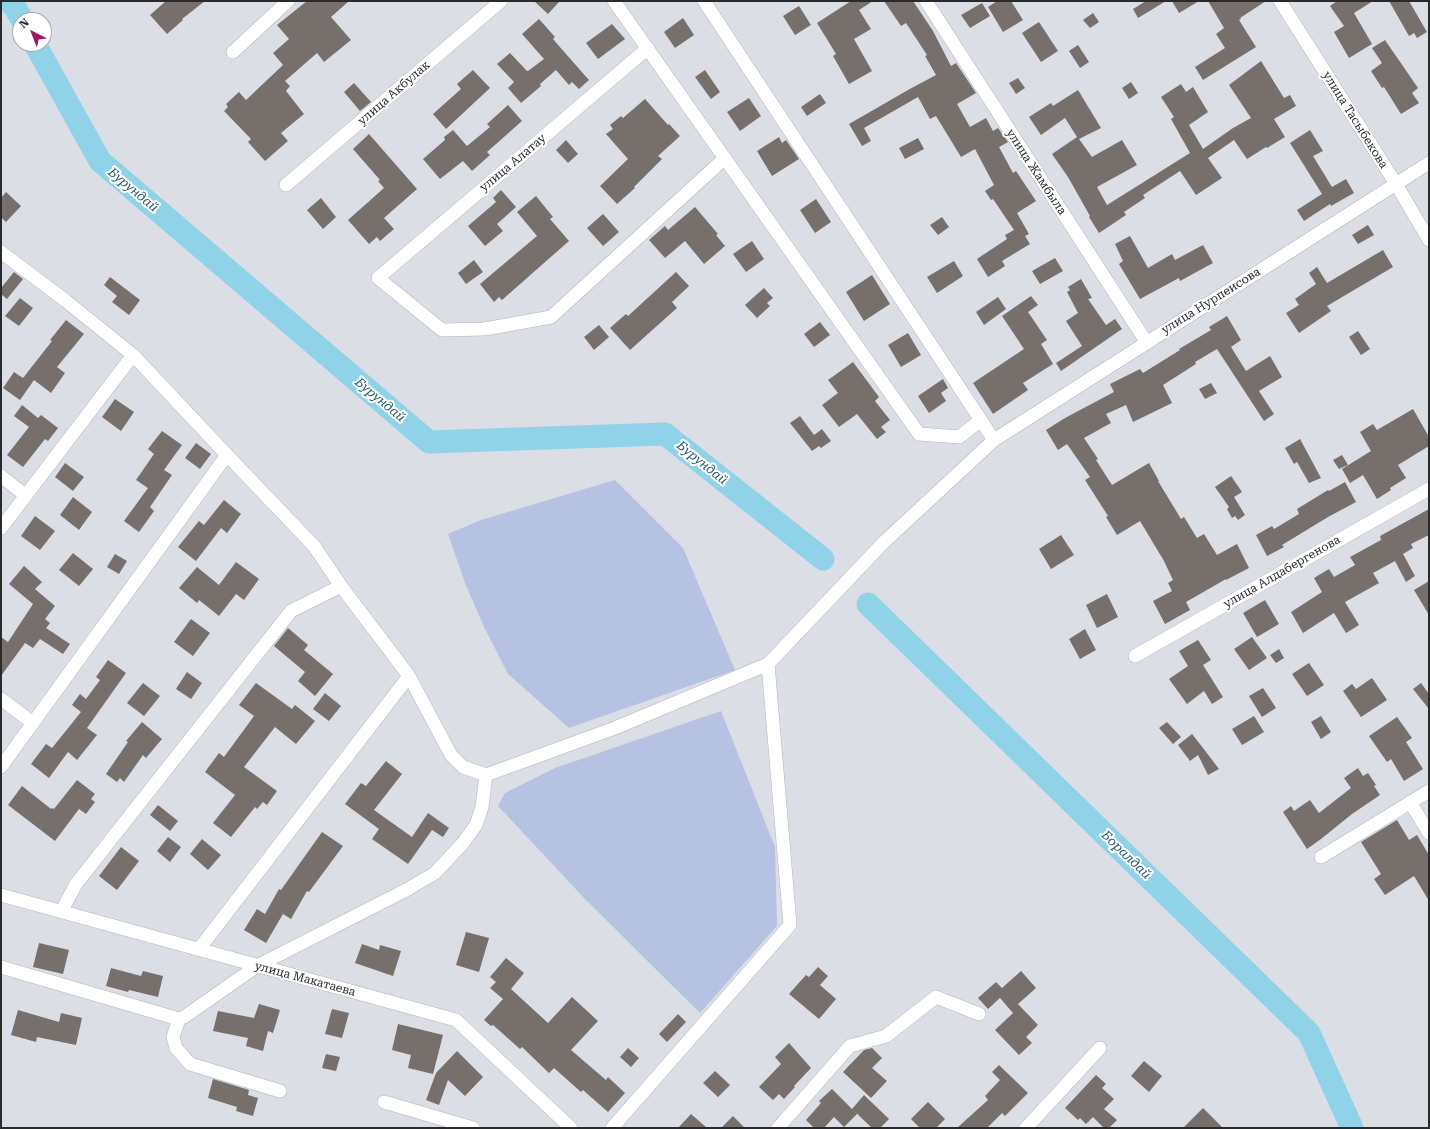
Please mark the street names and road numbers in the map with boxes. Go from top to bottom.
street label: улица Акбулак [355,58,433,128]
street label: улица Тасыбекова [1319,69,1391,171]
street label: улица Жамбыла [1003,126,1069,218]
street label: улица Алатау [477,131,549,195]
street label: улица Нурпеисова [1159,265,1263,337]
street label: улица Алдабергенова [1221,533,1343,611]
street label: улица Макатаева [253,959,357,999]

